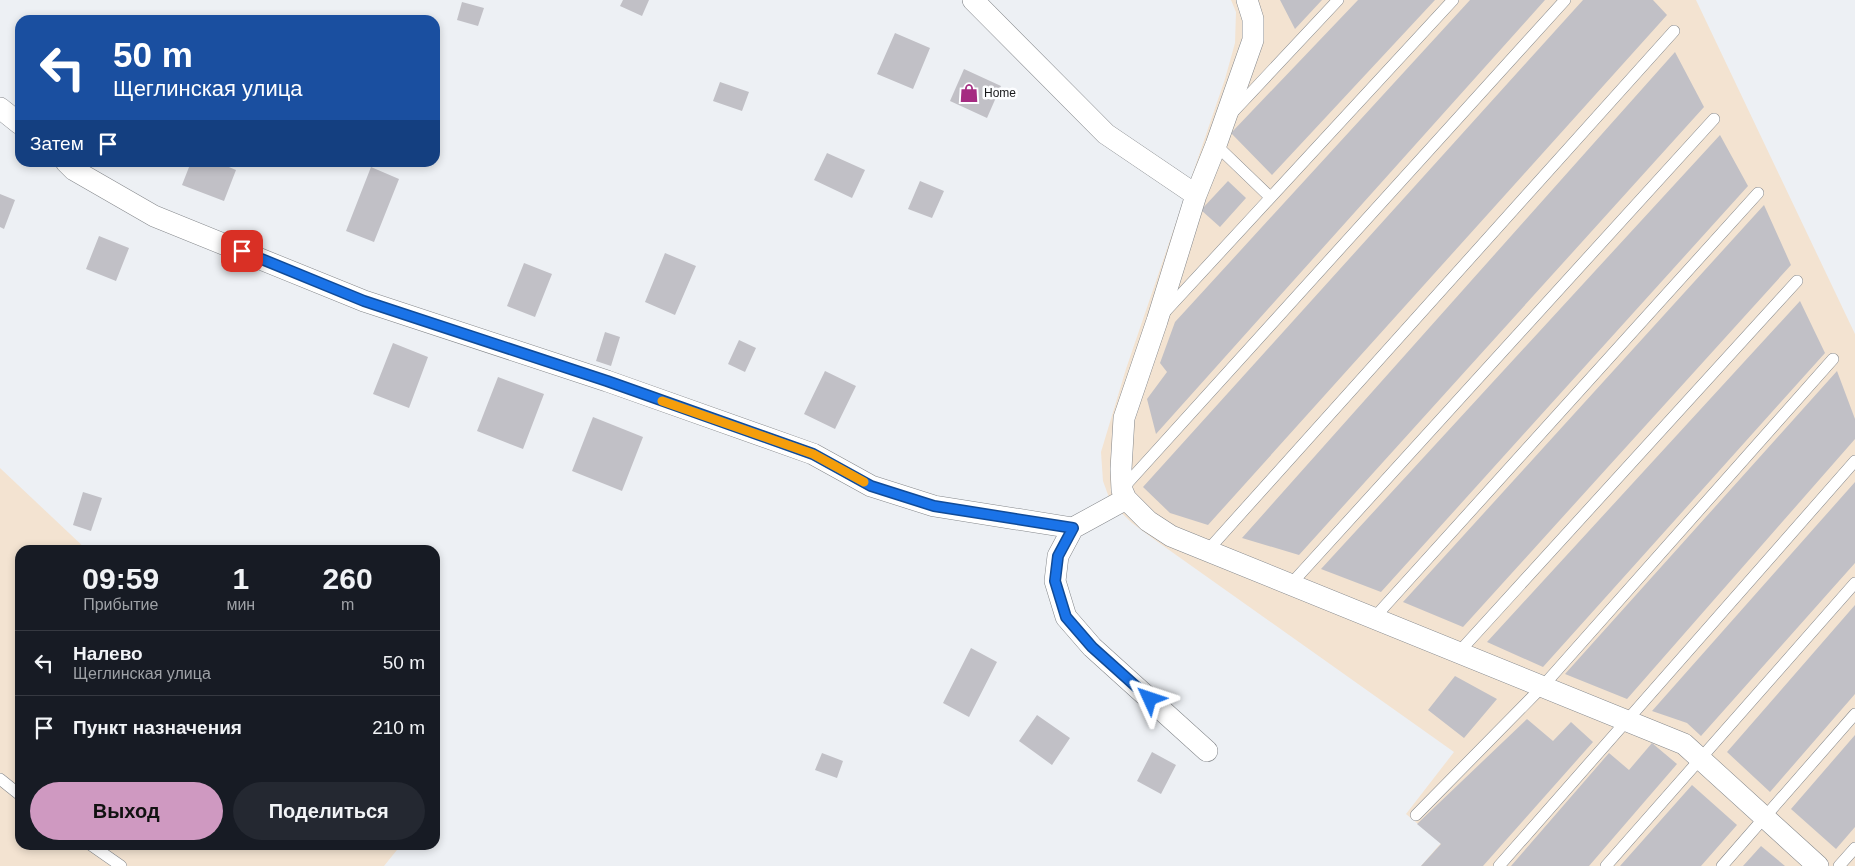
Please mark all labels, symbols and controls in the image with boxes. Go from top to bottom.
icon: left [30,35,95,100]
text: 50 m [113,35,193,74]
text: Щеглинская улица [113,76,303,101]
shop icon: Home [958,82,980,104]
place label: Home [984,86,1016,100]
icon: arrive [94,130,122,158]
text: Затем [30,133,84,154]
pin [221,230,263,272]
icon: arrive [228,237,256,265]
text: 09:59 [82,562,159,595]
text: 1 [232,562,249,595]
text: 260 [323,562,373,595]
text: Прибытие [83,596,158,613]
text: мин [226,596,255,613]
text: m [341,596,354,613]
text: Налево [73,643,143,664]
icon: left [30,649,58,677]
text: 50 m [383,652,425,673]
text: Щеглинская улица [73,665,211,682]
position arrow [1123,672,1175,724]
icon: arrive [30,714,58,742]
text: Пункт назначения [73,717,242,738]
text: 210 m [372,717,425,738]
button: Выход [30,782,223,840]
button: Поделиться [233,782,425,840]

